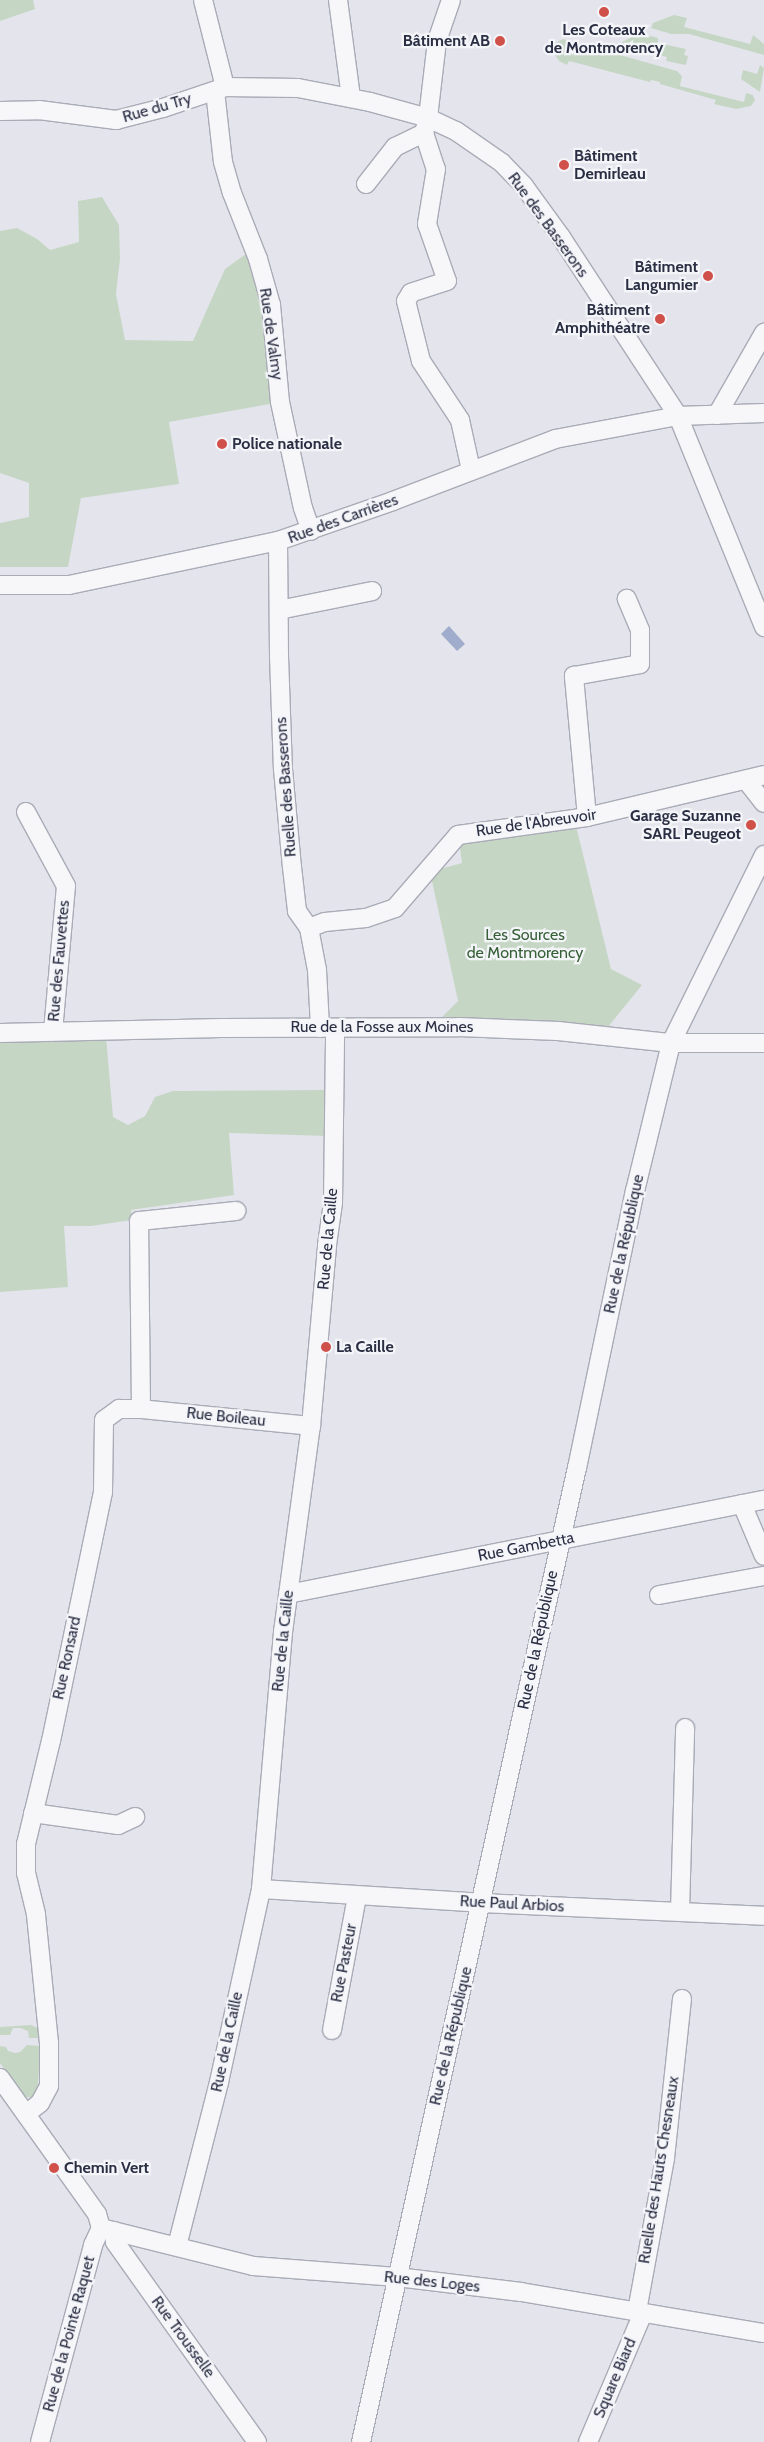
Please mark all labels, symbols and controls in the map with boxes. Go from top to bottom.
marker: Les Coteaux de Montmorency [598,6,610,18]
place label: Les Coteaux de Montmorency [545,20,663,58]
place label: Bâtiment AB [403,31,490,51]
marker: Bâtiment AB [494,35,506,47]
street label: Rue du Try [120,89,194,127]
place label: Bâtiment Demirleau [574,146,646,184]
marker: Bâtiment Demirleau [558,159,570,171]
street label: Rue des Basserons [504,169,592,281]
place label: Bâtiment Langumier [625,257,698,295]
marker: Bâtiment Langumier [702,270,714,282]
street label: Rue de Valmy [255,287,287,381]
place label: Bâtiment Amphithéatre [555,300,650,338]
marker: Bâtiment Amphithéatre [654,313,666,325]
place label: Police nationale [232,434,342,454]
marker: Police nationale [216,438,228,450]
street label: Rue des Carrières [285,490,401,548]
street label: Ruelle des Basserons [272,716,300,858]
street label: Rue de l'Abreuvoir [475,805,597,841]
place label: Garage Suzanne SARL Peugeot [630,806,741,844]
marker: Garage Suzanne SARL Peugeot [745,819,757,831]
street label: Rue des Fauvettes [44,899,74,1023]
park label: Les Sources de Montmorency [467,925,583,963]
street label: Rue de la Fosse aux Moines [291,1017,473,1037]
street label: Rue de la République [600,1173,648,1315]
street label: Rue de la Caille [314,1187,342,1291]
place label: La Caille [336,1337,394,1357]
marker: La Caille [320,1341,332,1353]
street label: Rue Boileau [186,1403,266,1431]
street label: Rue Gambetta [476,1528,576,1566]
street label: Rue de la République [514,1569,562,1711]
street label: Rue de la Caille [268,1589,298,1693]
street label: Rue Ronsard [49,1615,85,1701]
street label: Rue Paul Arbios [459,1892,565,1916]
street label: Rue Pasteur [327,1922,361,2004]
street label: Rue de la République [426,1965,476,2107]
street label: Rue de la Caille [207,1990,247,2094]
street label: Ruelle des Hauts Chesneaux [635,2075,683,2265]
place label: Chemin Vert [64,2158,149,2178]
marker: Chemin Vert [48,2162,60,2174]
street label: Rue de la Pointe Raquet [39,2254,99,2414]
street label: Rue des Loges [383,2267,481,2297]
street label: Rue Trousselle [147,2293,219,2381]
street label: Square Biard [590,2335,640,2421]

